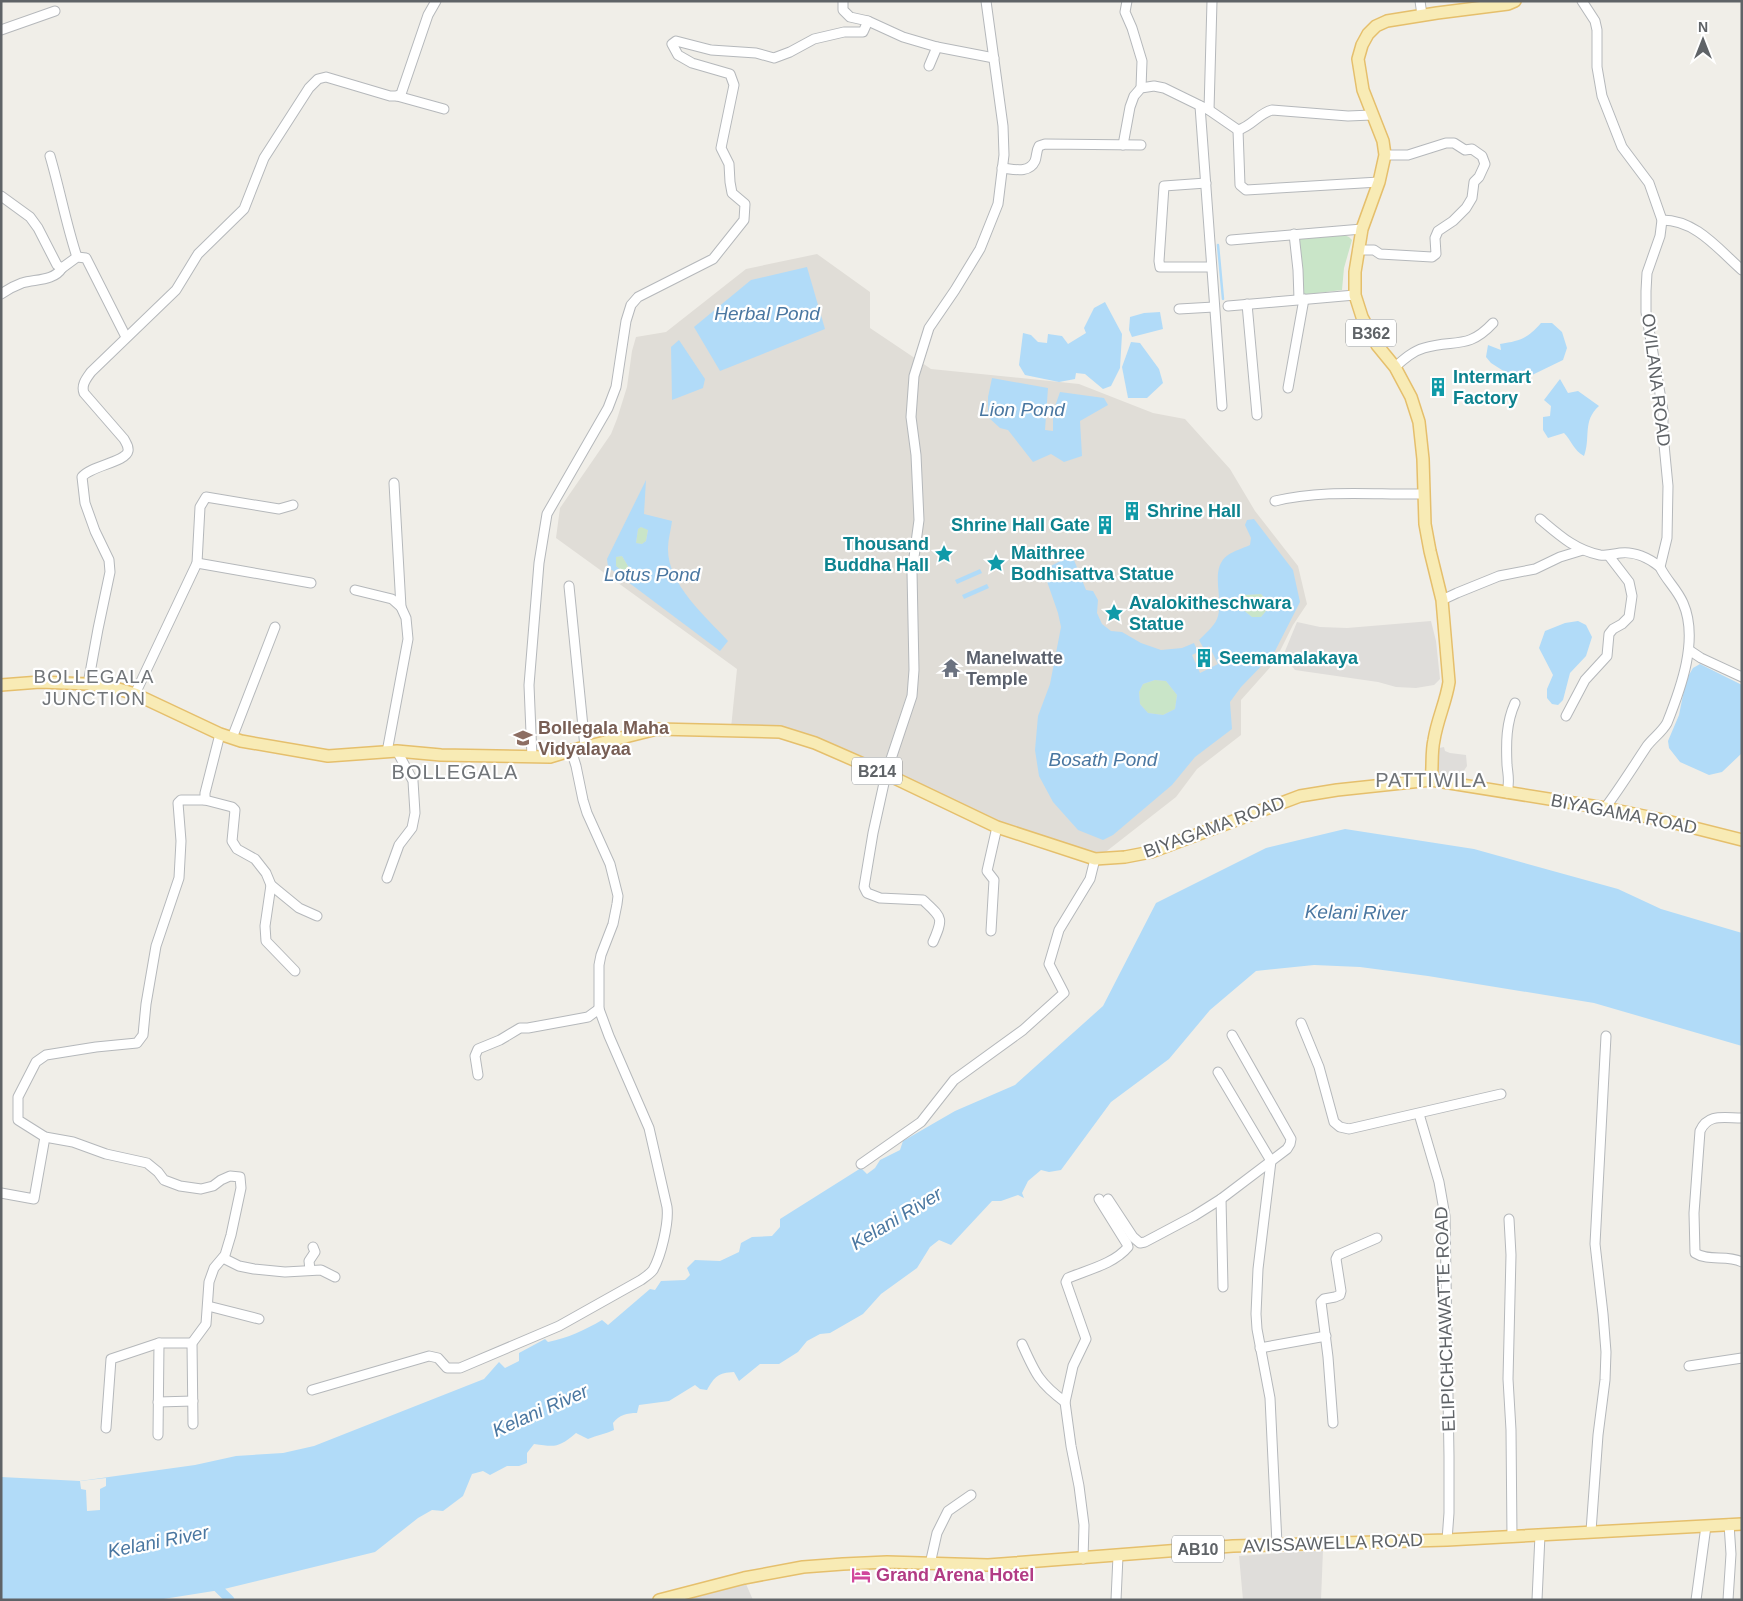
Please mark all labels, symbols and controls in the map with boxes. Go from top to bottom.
north arrow [1678,15,1728,65]
text: N [1698,19,1708,35]
water label: Herbal Pond [714,303,821,324]
street label: OVILANA ROAD [1638,312,1674,448]
road number: B362 [1346,319,1396,346]
place label: Intermart Factory [1453,367,1531,408]
building icon: Intermart Factory [1427,376,1449,398]
water label: Lion Pond [979,399,1066,420]
building icon: Shrine Hall [1121,500,1143,522]
place label: Shrine Hall [1147,501,1241,521]
building icon: Shrine Hall Gate [1094,514,1116,536]
place label: Shrine Hall Gate [951,515,1090,535]
place label: Thousand Buddha Hall [824,534,929,575]
place icon: Thousand Buddha Hall [933,543,955,565]
place label: Maithree Bodhisattva Statue [1011,543,1174,584]
place icon: Maithree Bodhisattva Statue [985,552,1007,574]
water label: Lotus Pond [604,564,701,585]
place label: Avalokitheschwara Statue [1129,593,1292,634]
place icon: Avalokitheschwara Statue [1103,602,1125,624]
building icon: Seemamalakaya [1193,647,1215,669]
place label: Manelwatte Temple [966,648,1063,689]
place label: Seemamalakaya [1219,648,1359,668]
temple icon: Manelwatte Temple [940,657,962,679]
district label: BOLLEGALA JUNCTION [34,666,154,709]
place label: Bollegala Maha Vidyalayaa [538,718,670,759]
school or university icon: Bollegala Maha Vidyalayaa [512,727,534,749]
water label: Bosath Pond [1049,749,1159,770]
road number: B214 [852,758,902,784]
district label: BOLLEGALA [392,761,518,783]
district label: PATTIWILA [1375,769,1487,791]
street label: BIYAGAMA ROAD [1549,790,1699,838]
street label: BIYAGAMA ROAD [1141,792,1287,862]
water label: Kelani River [1305,901,1408,924]
water label: Kelani River [847,1183,946,1254]
street label: ELIPICHCHAWATTE ROAD [1431,1206,1459,1432]
water label: Kelani River [489,1380,592,1441]
water label: Kelani River [106,1521,211,1562]
street label: AVISSAWELLA ROAD [1243,1530,1423,1556]
road number: AB10 [1172,1536,1224,1562]
hotel icon: Grand Arena Hotel [850,1564,872,1586]
place label: Grand Arena Hotel [876,1565,1034,1585]

